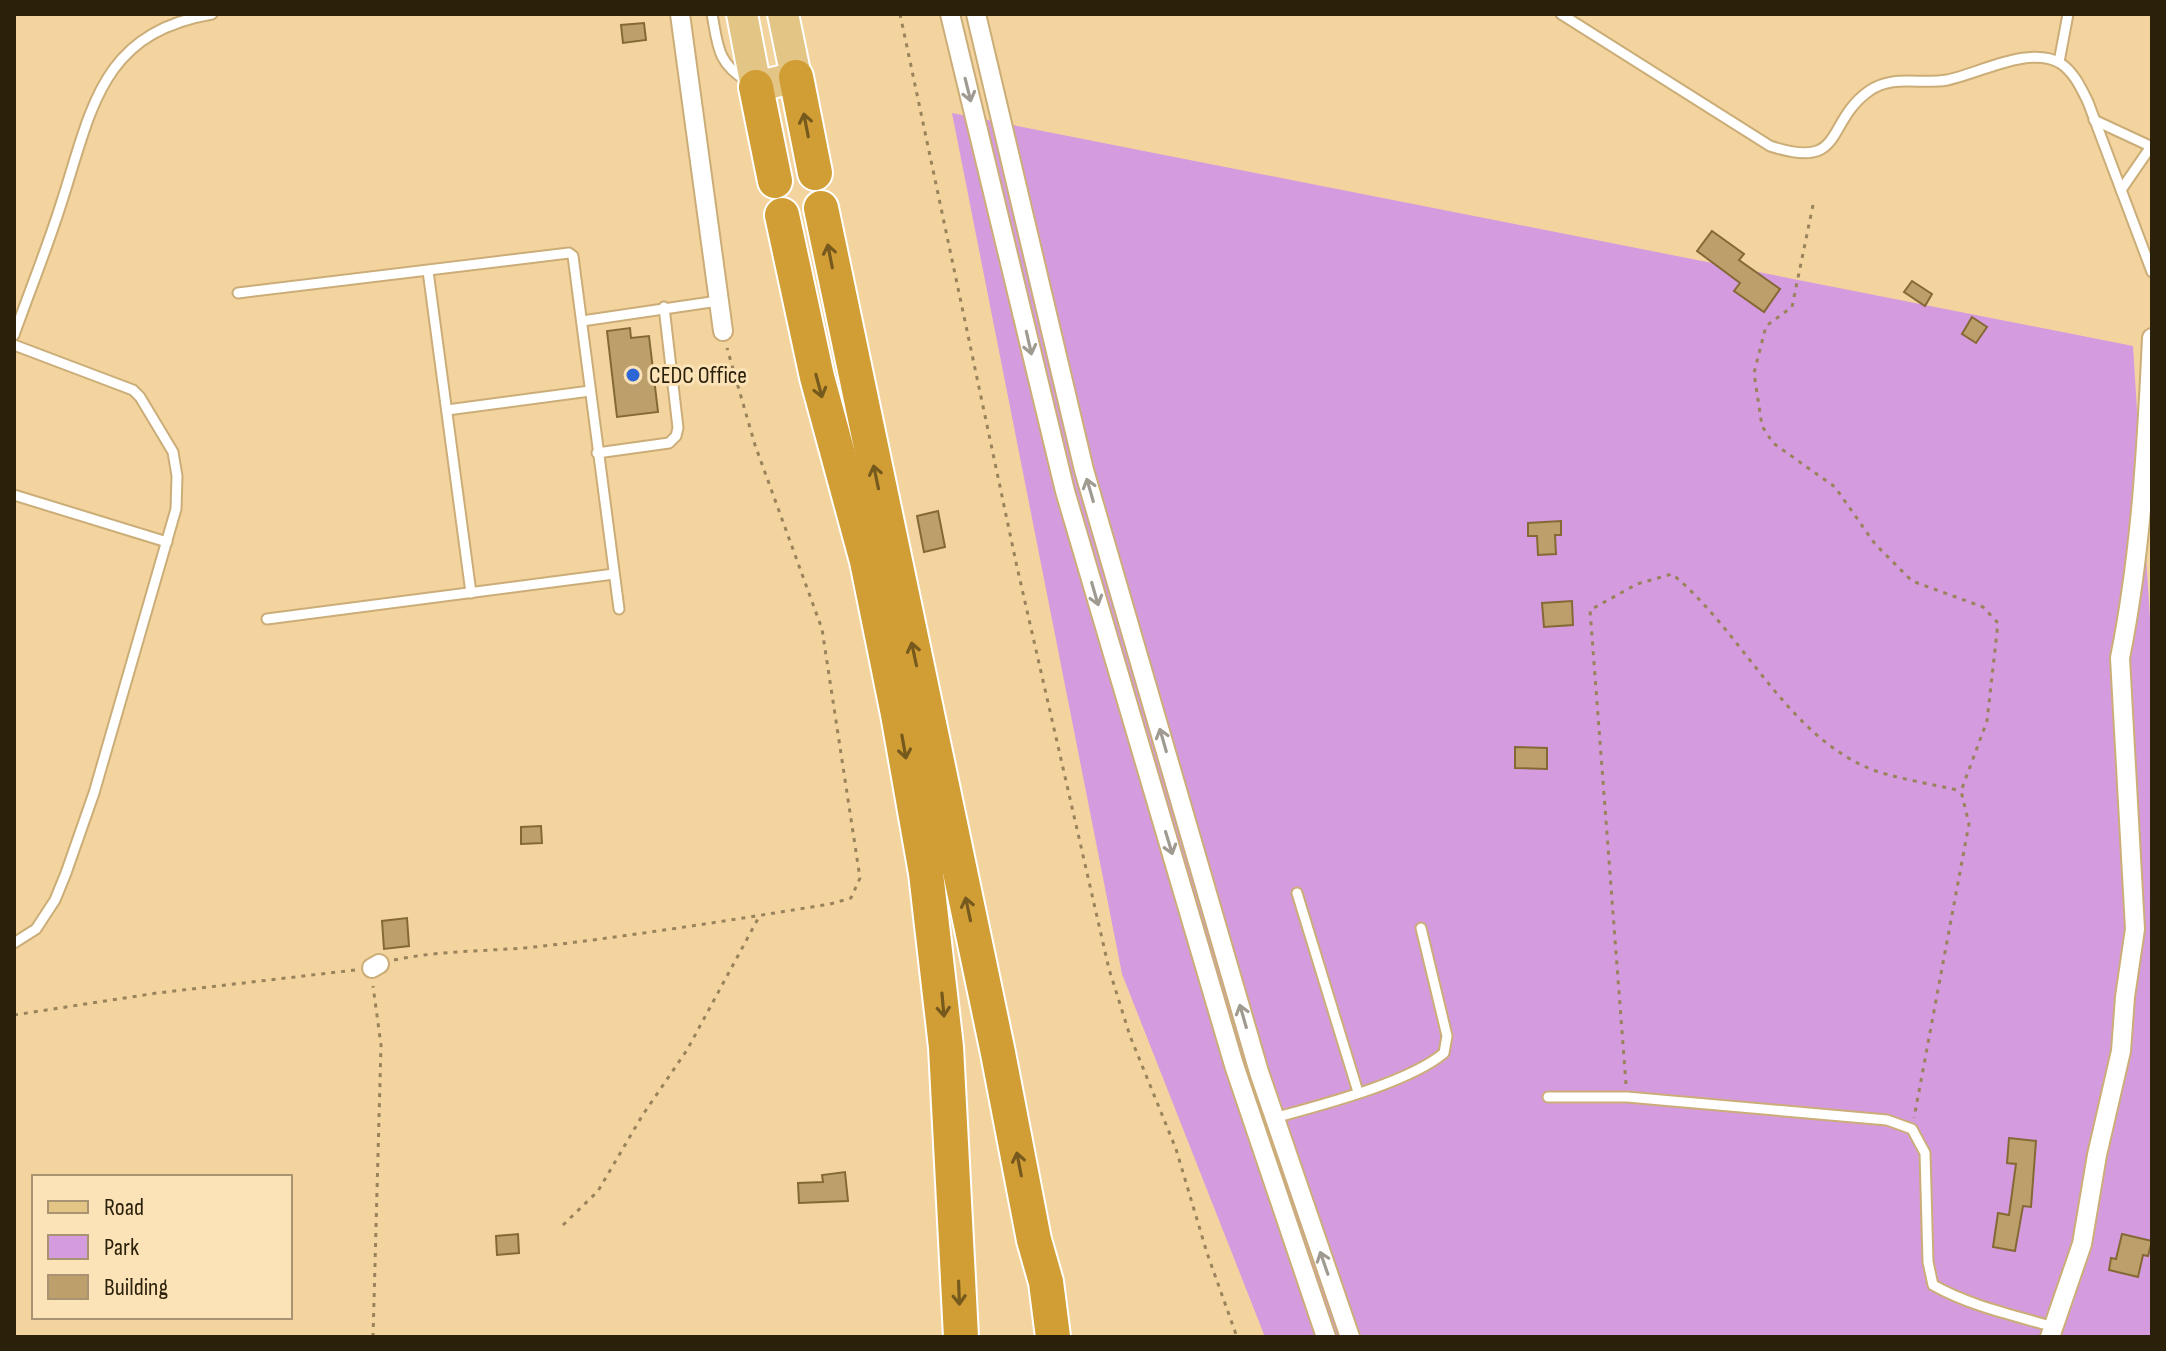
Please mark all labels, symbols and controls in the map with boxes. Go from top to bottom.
one-way arrow [962,76,977,102]
one-way arrow [797,113,812,139]
one-way arrow [822,244,837,269]
one-way arrow [1022,329,1037,355]
place label: CEDC Office [649,361,747,390]
marker: CEDC Office [624,366,642,384]
one-way arrow [813,372,828,398]
one-way arrow [868,465,883,491]
one-way arrow [1082,478,1096,503]
one-way arrow [1089,581,1103,606]
one-way arrow [906,642,921,668]
one-way arrow [1155,727,1170,753]
one-way arrow [898,734,913,760]
one-way arrow [1162,830,1177,856]
one-way arrow [960,897,975,922]
one-way arrow [935,991,950,1018]
one-way arrow [1235,1004,1250,1030]
one-way arrow [1011,1151,1026,1177]
legend [32,1175,292,1319]
text: Road [104,1193,144,1222]
text: Park [104,1233,139,1262]
one-way arrow [1316,1251,1331,1276]
text: Building [104,1273,168,1302]
one-way arrow [952,1279,967,1306]

